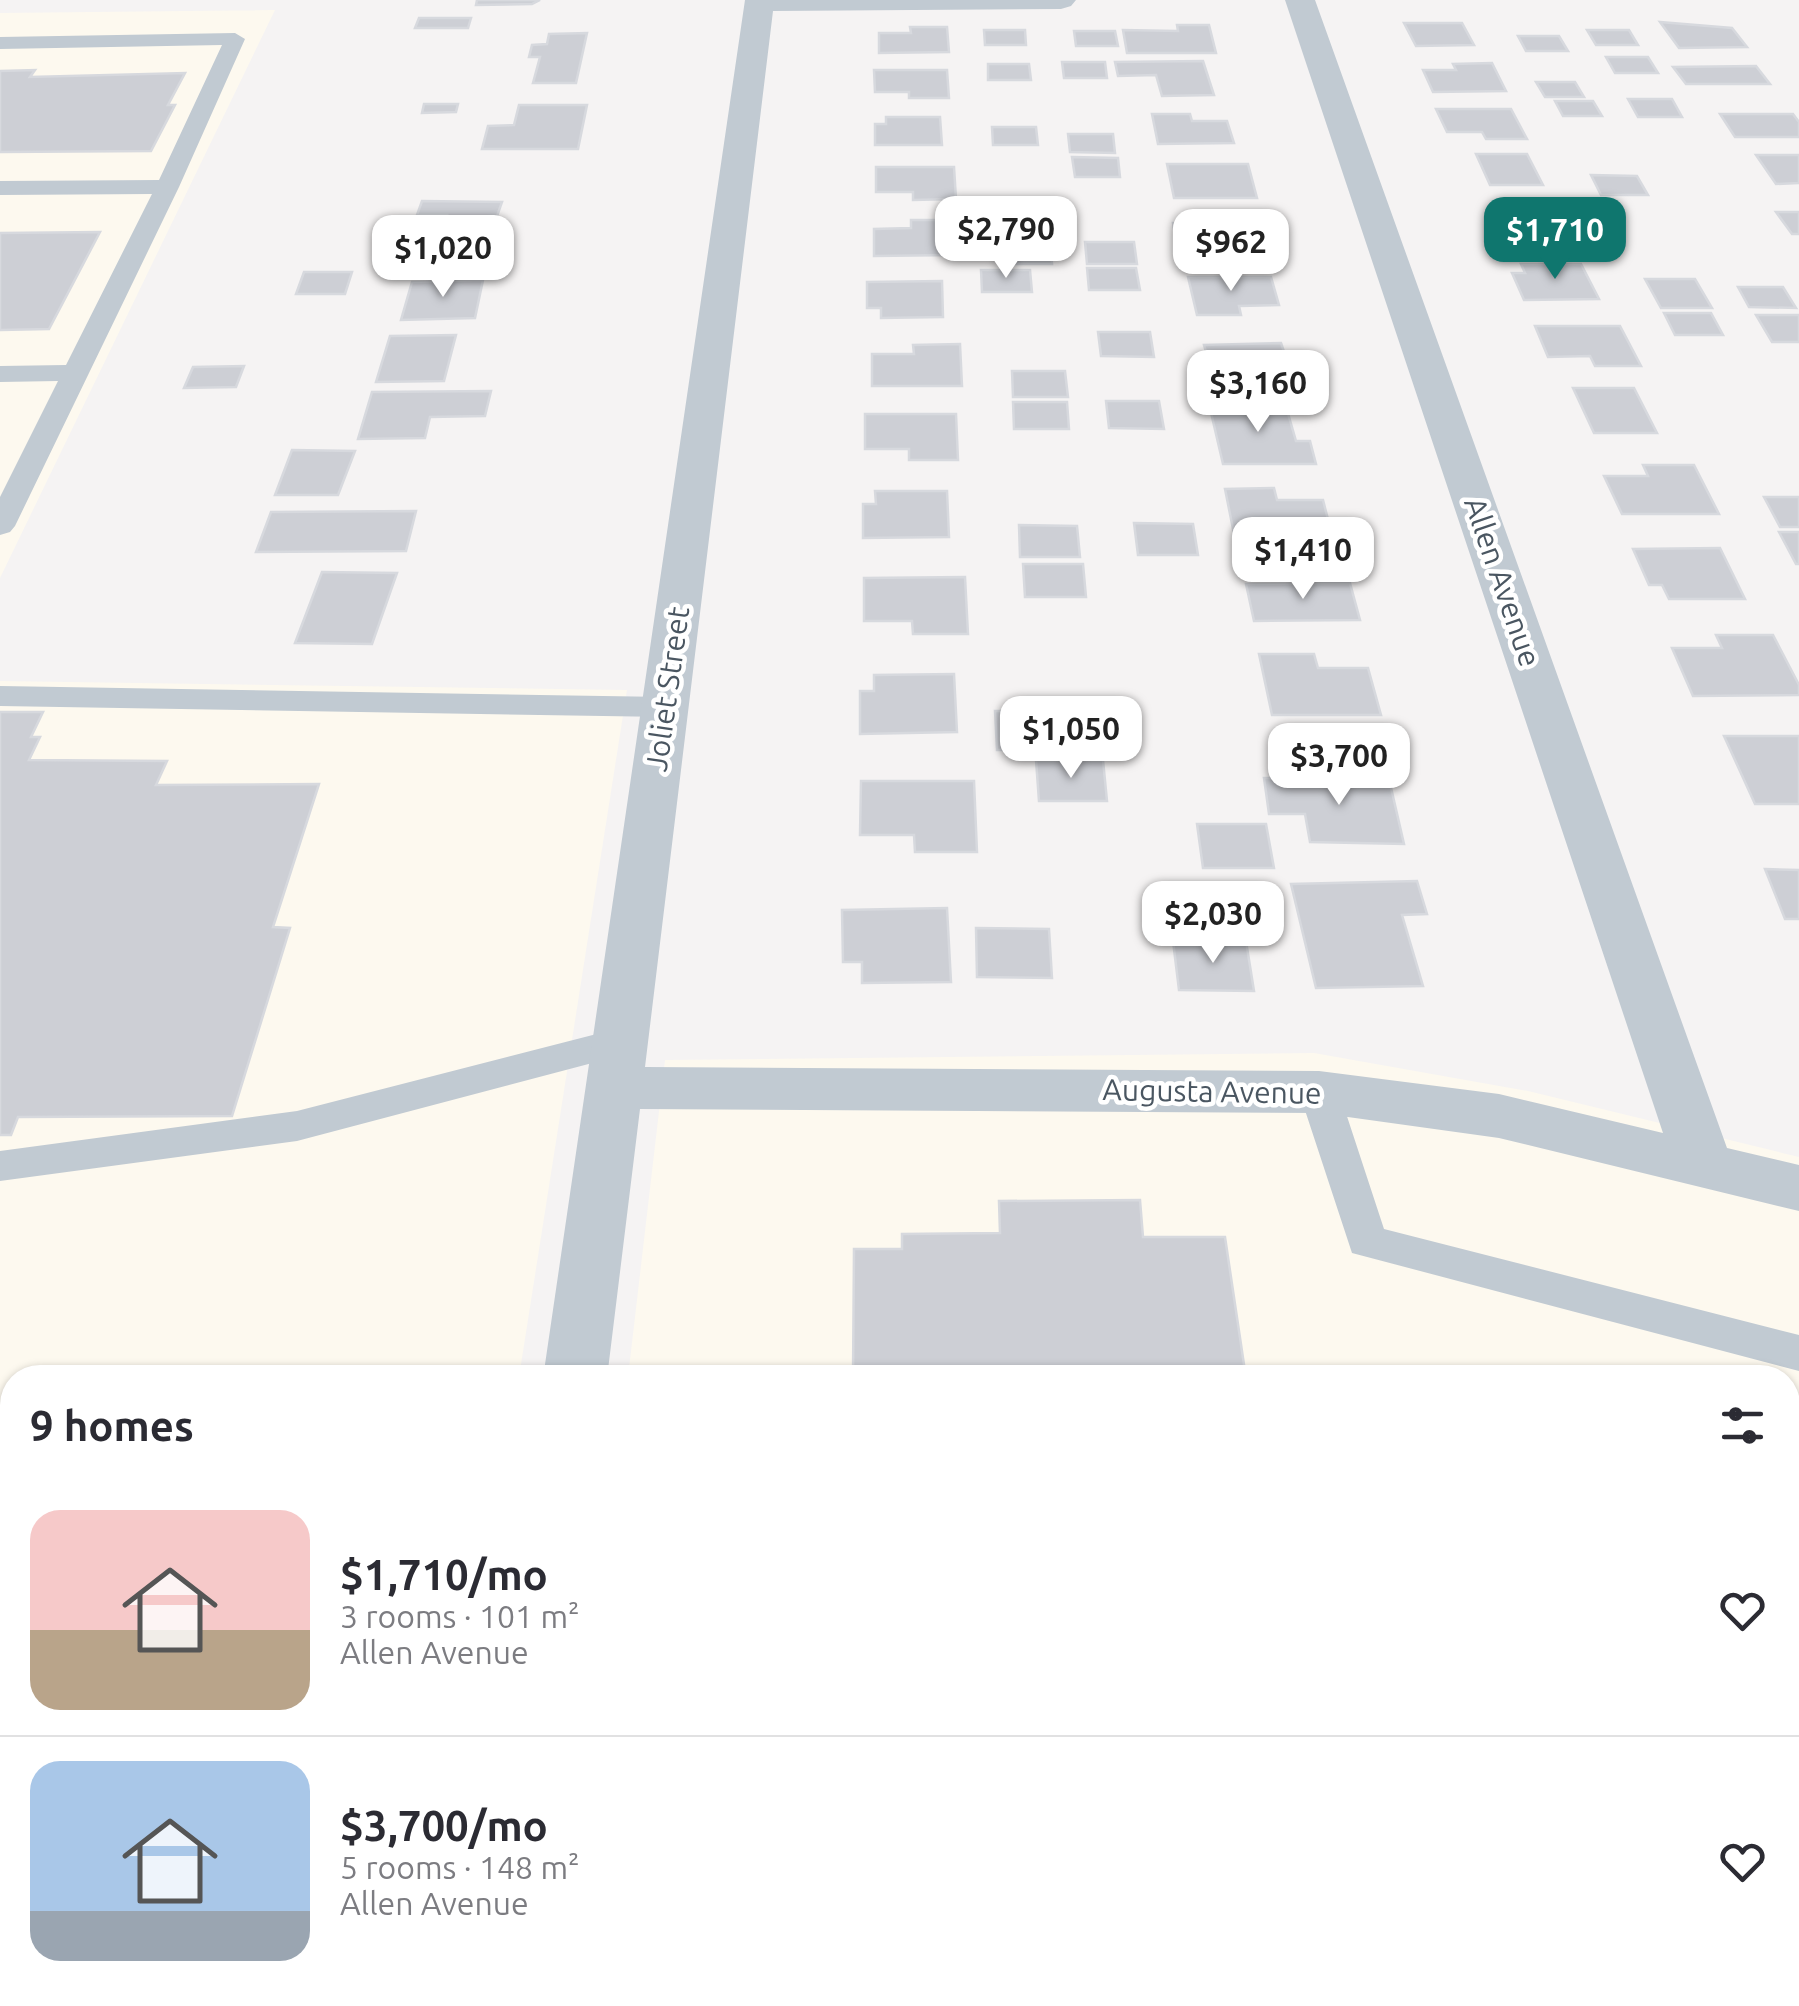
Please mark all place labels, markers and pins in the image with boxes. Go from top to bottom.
pin: $2,790 [925,196,1087,281]
pin: $1,710 [1474,197,1636,282]
pin: $962 [1172,209,1290,294]
pin: $1,020 [362,215,524,300]
pin: $3,160 [1177,350,1339,435]
pin: $1,410 [1222,517,1384,602]
pin: $1,050 [990,696,1152,781]
pin: $3,700 [1258,723,1420,808]
pin: $2,030 [1132,881,1294,966]

